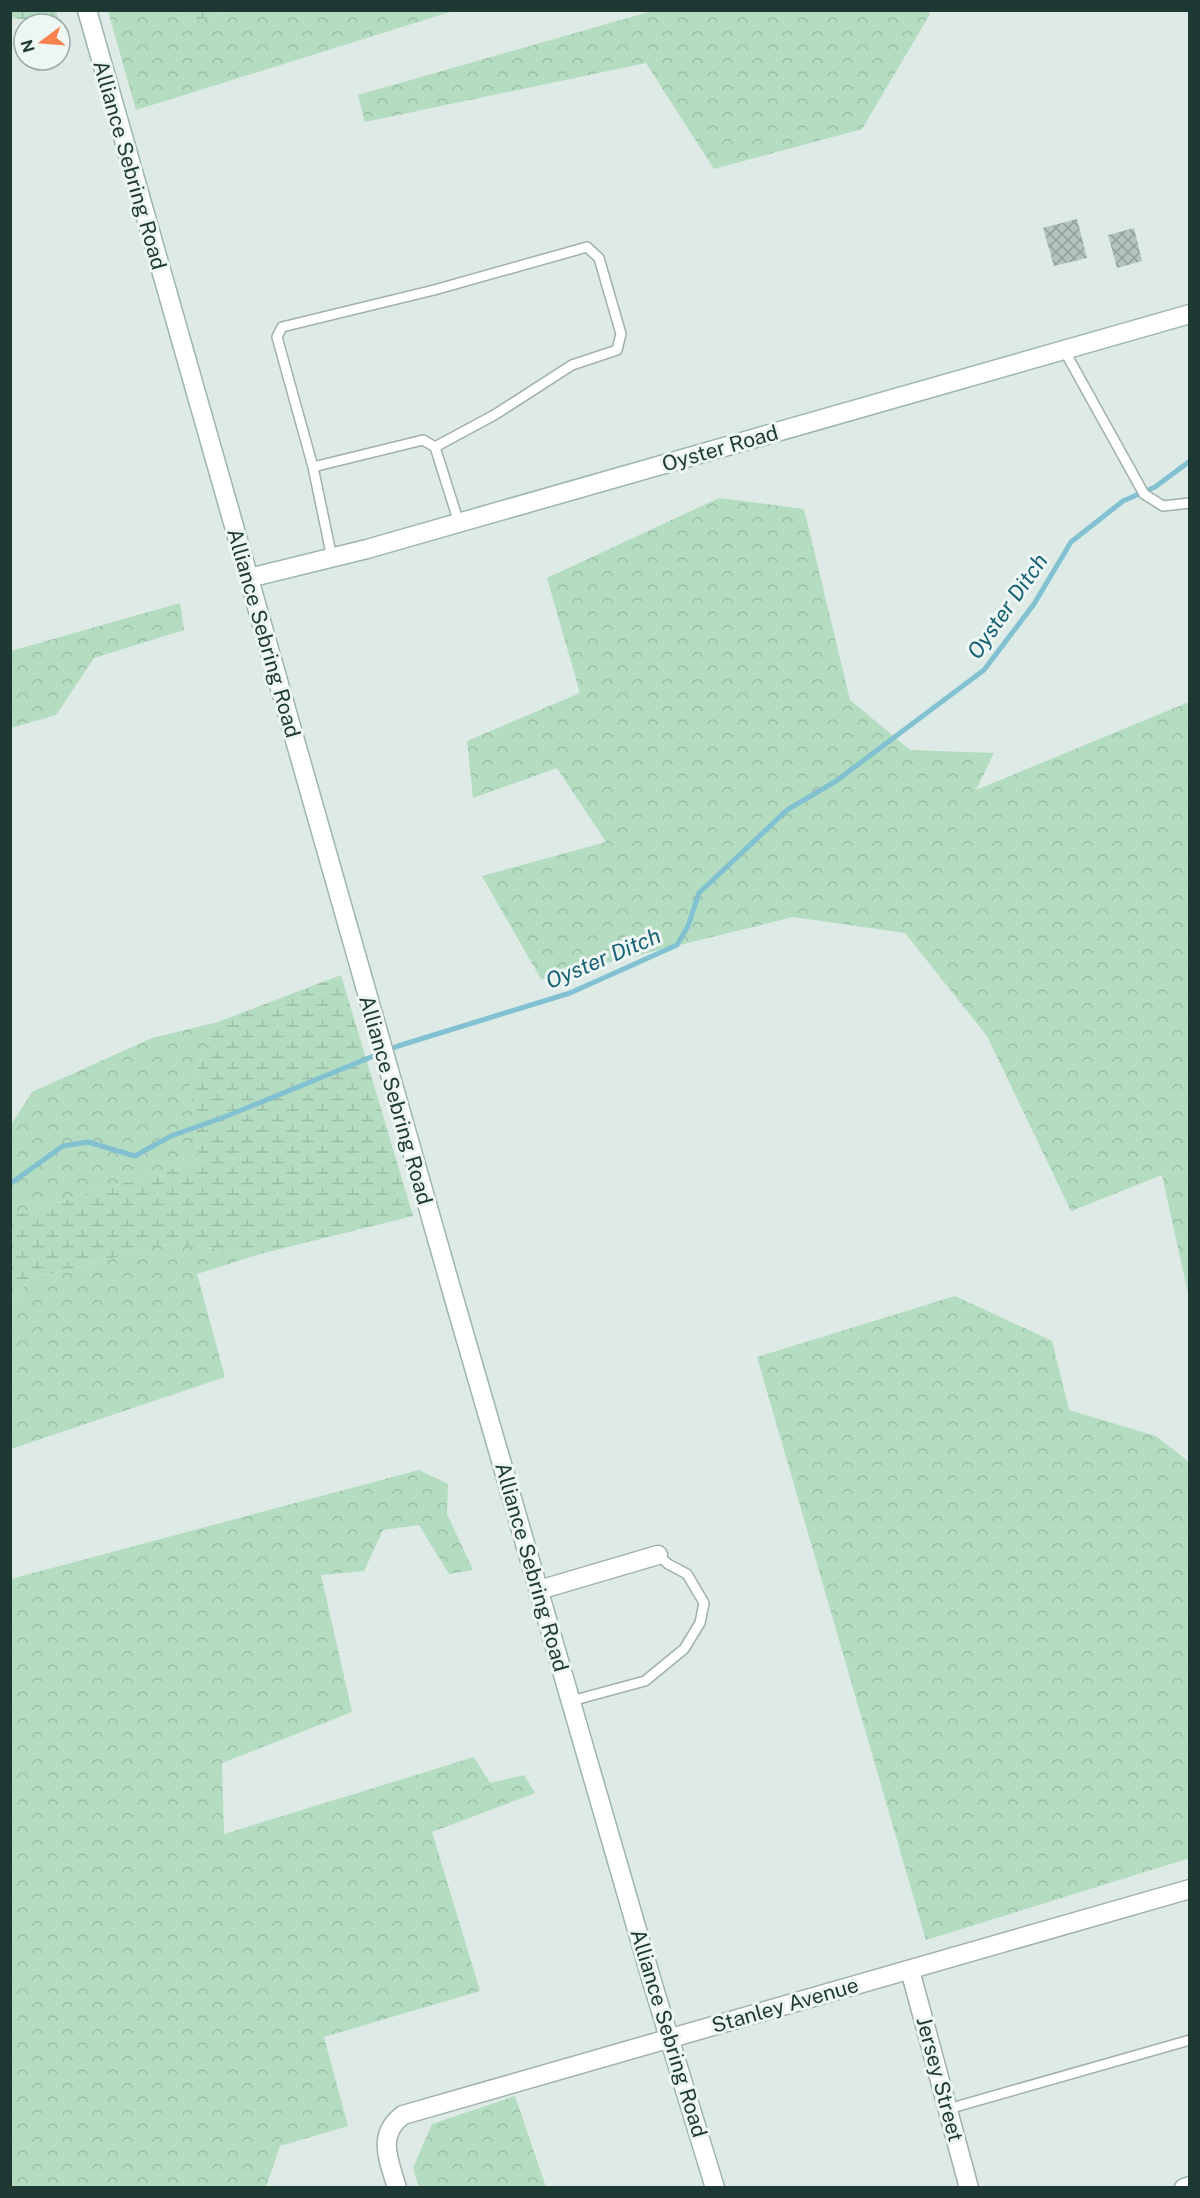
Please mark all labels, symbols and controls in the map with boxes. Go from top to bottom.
north arrow [12,12,72,72]
text: N [17,37,39,55]
street label: Alliance Sebring Road [88,58,172,272]
street label: Oyster Road [659,419,781,477]
street label: Alliance Sebring Road [222,526,306,740]
water label: Oyster Ditch [961,548,1053,664]
water label: Oyster Ditch [542,922,664,994]
street label: Alliance Sebring Road [354,993,438,1207]
street label: Alliance Sebring Road [490,1460,574,1674]
street label: Alliance Sebring Road [625,1926,713,2140]
street label: Stanley Avenue [709,1972,861,2038]
street label: Jersey Street [911,2014,969,2144]

